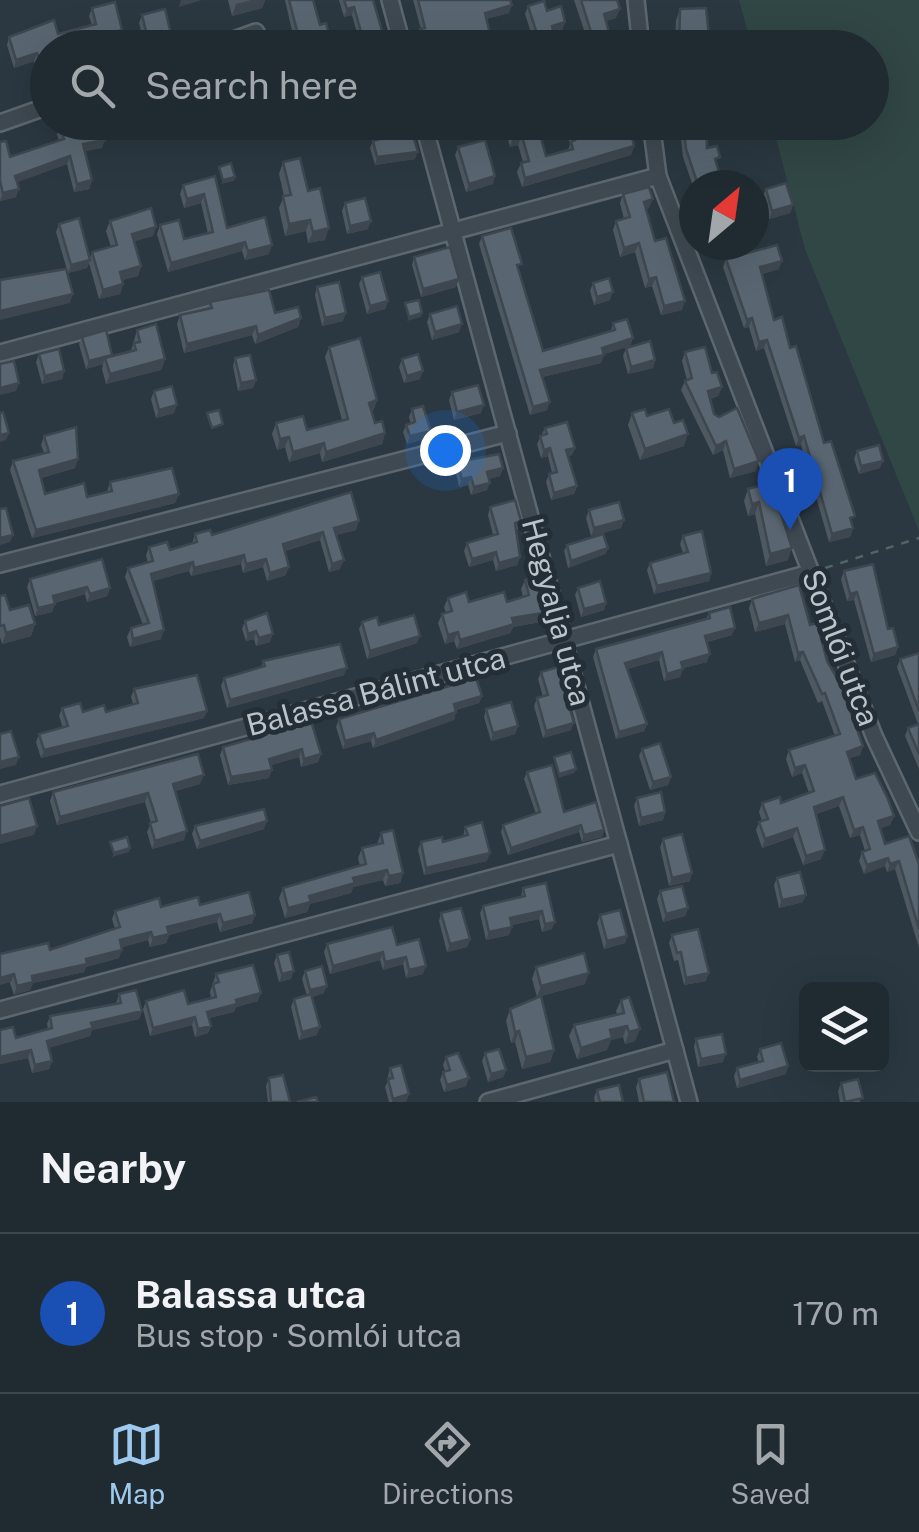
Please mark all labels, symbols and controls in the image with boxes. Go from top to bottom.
search box [30,30,889,140]
icon: search [65,58,120,113]
text: Search here [145,63,358,108]
north arrow [679,170,769,260]
your location [420,425,471,476]
pin: 1 [758,448,822,530]
street label: Hegyalja utca [515,514,599,710]
street label: Somlói utca [795,564,887,731]
street label: Balassa Bálint utca [242,639,509,743]
map controls [799,982,889,1072]
button: layers [799,982,889,1072]
text: Nearby [40,1143,186,1192]
text: Balassa utca [135,1272,366,1317]
text: 1 [66,1295,79,1332]
text: 170 m [792,1295,879,1332]
text: Bus stop · Somlói utca [135,1317,462,1354]
tab: Map [108,1417,165,1510]
tab: Directions [382,1417,514,1510]
tab: Saved [730,1417,811,1510]

